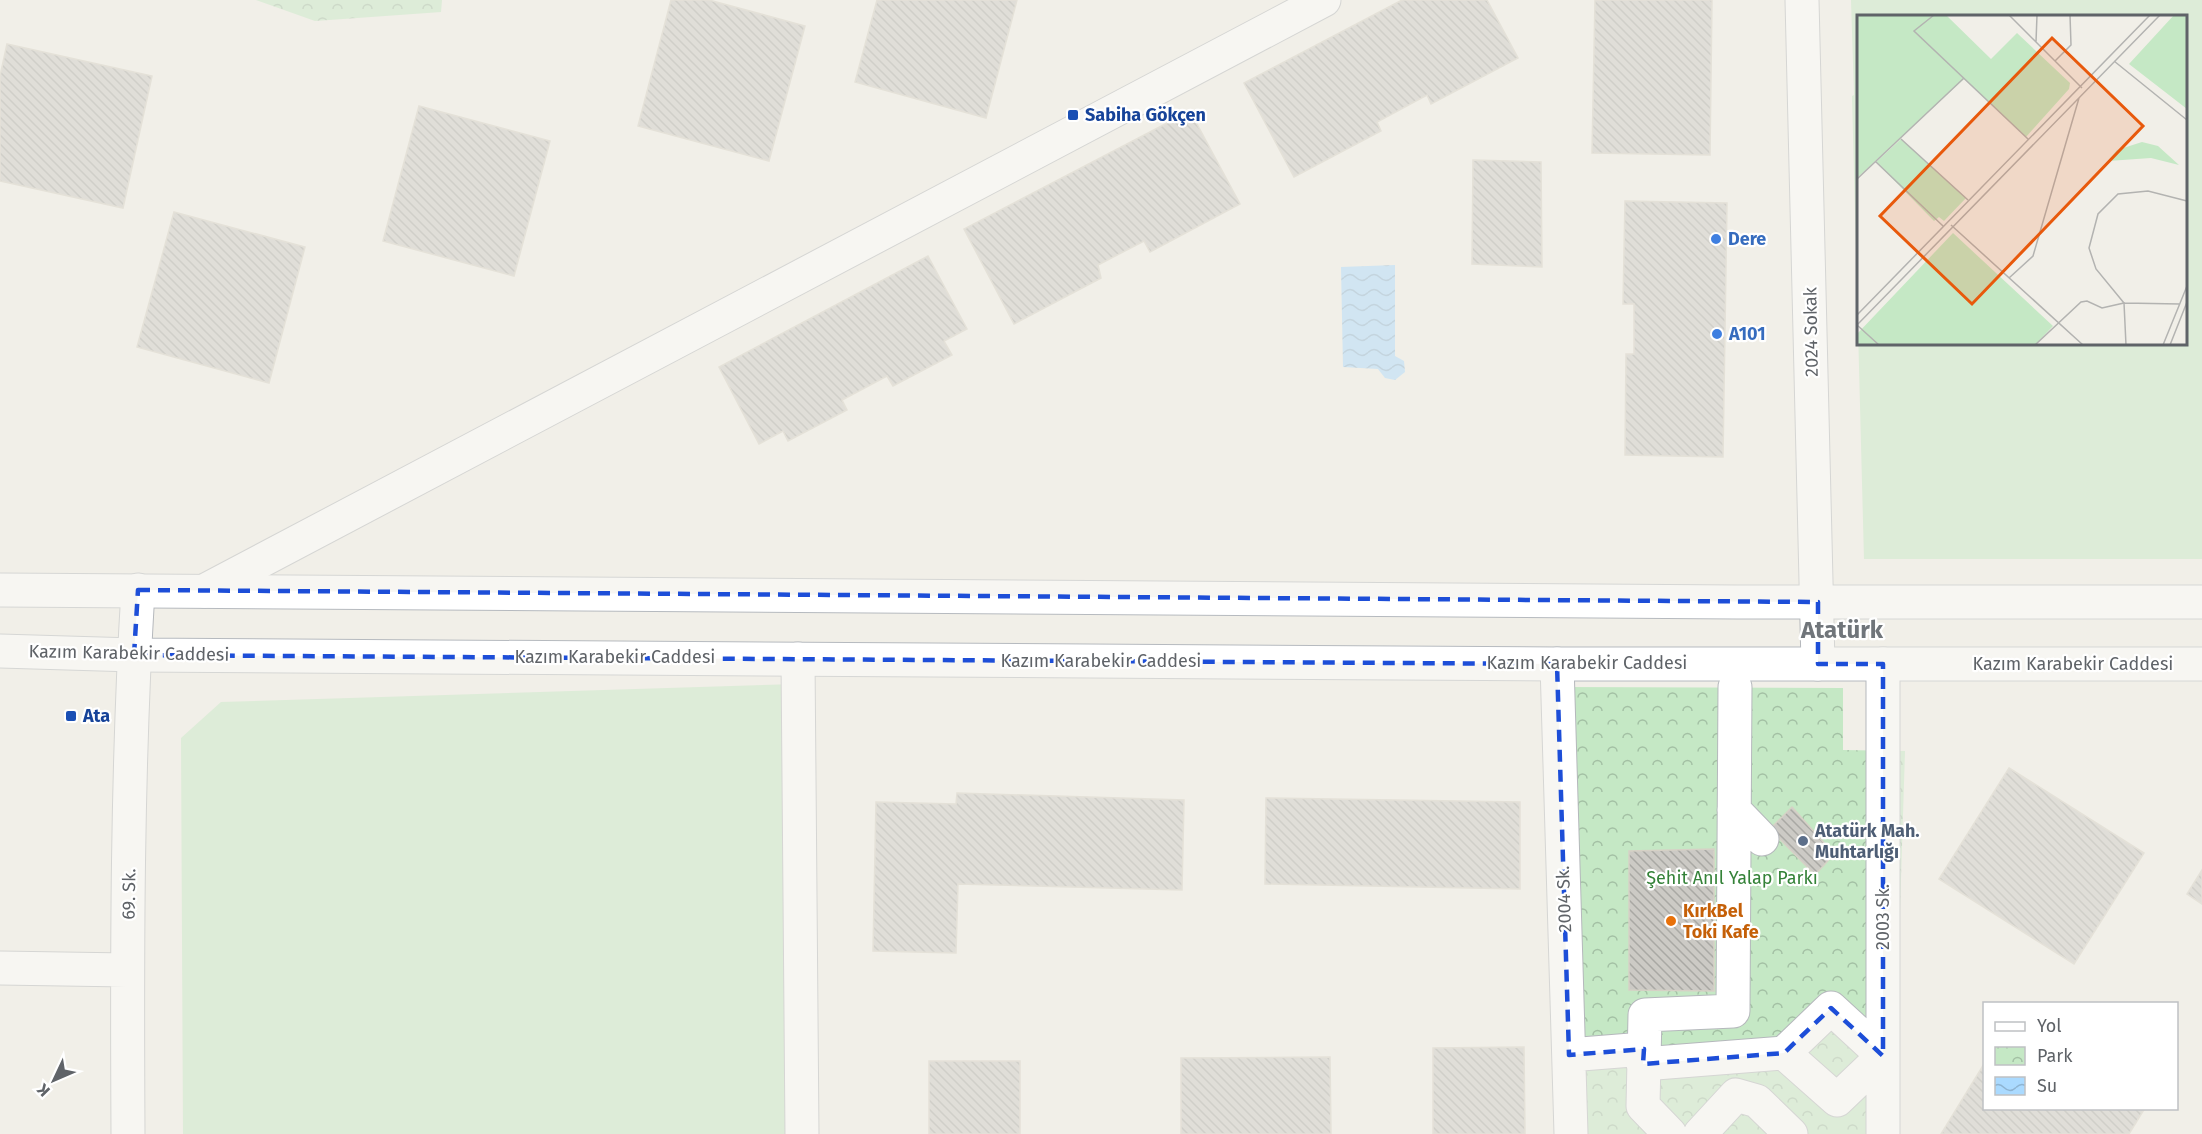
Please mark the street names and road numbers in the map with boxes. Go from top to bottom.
street label: 2024 Sokak [1799,286,1823,377]
street label: Kazım Karabekir Caddesi [28,640,230,666]
street label: Kazım Karabekir Caddesi [515,646,715,668]
street label: Kazım Karabekir Caddesi [1001,650,1201,672]
street label: Kazım Karabekir Caddesi [1487,652,1687,674]
street label: Kazım Karabekir Caddesi [1973,653,2173,675]
street label: 2004 Sk. [1552,865,1576,933]
street label: 69. Sk. [118,868,140,920]
street label: 2003 Sk. [1872,884,1894,950]

